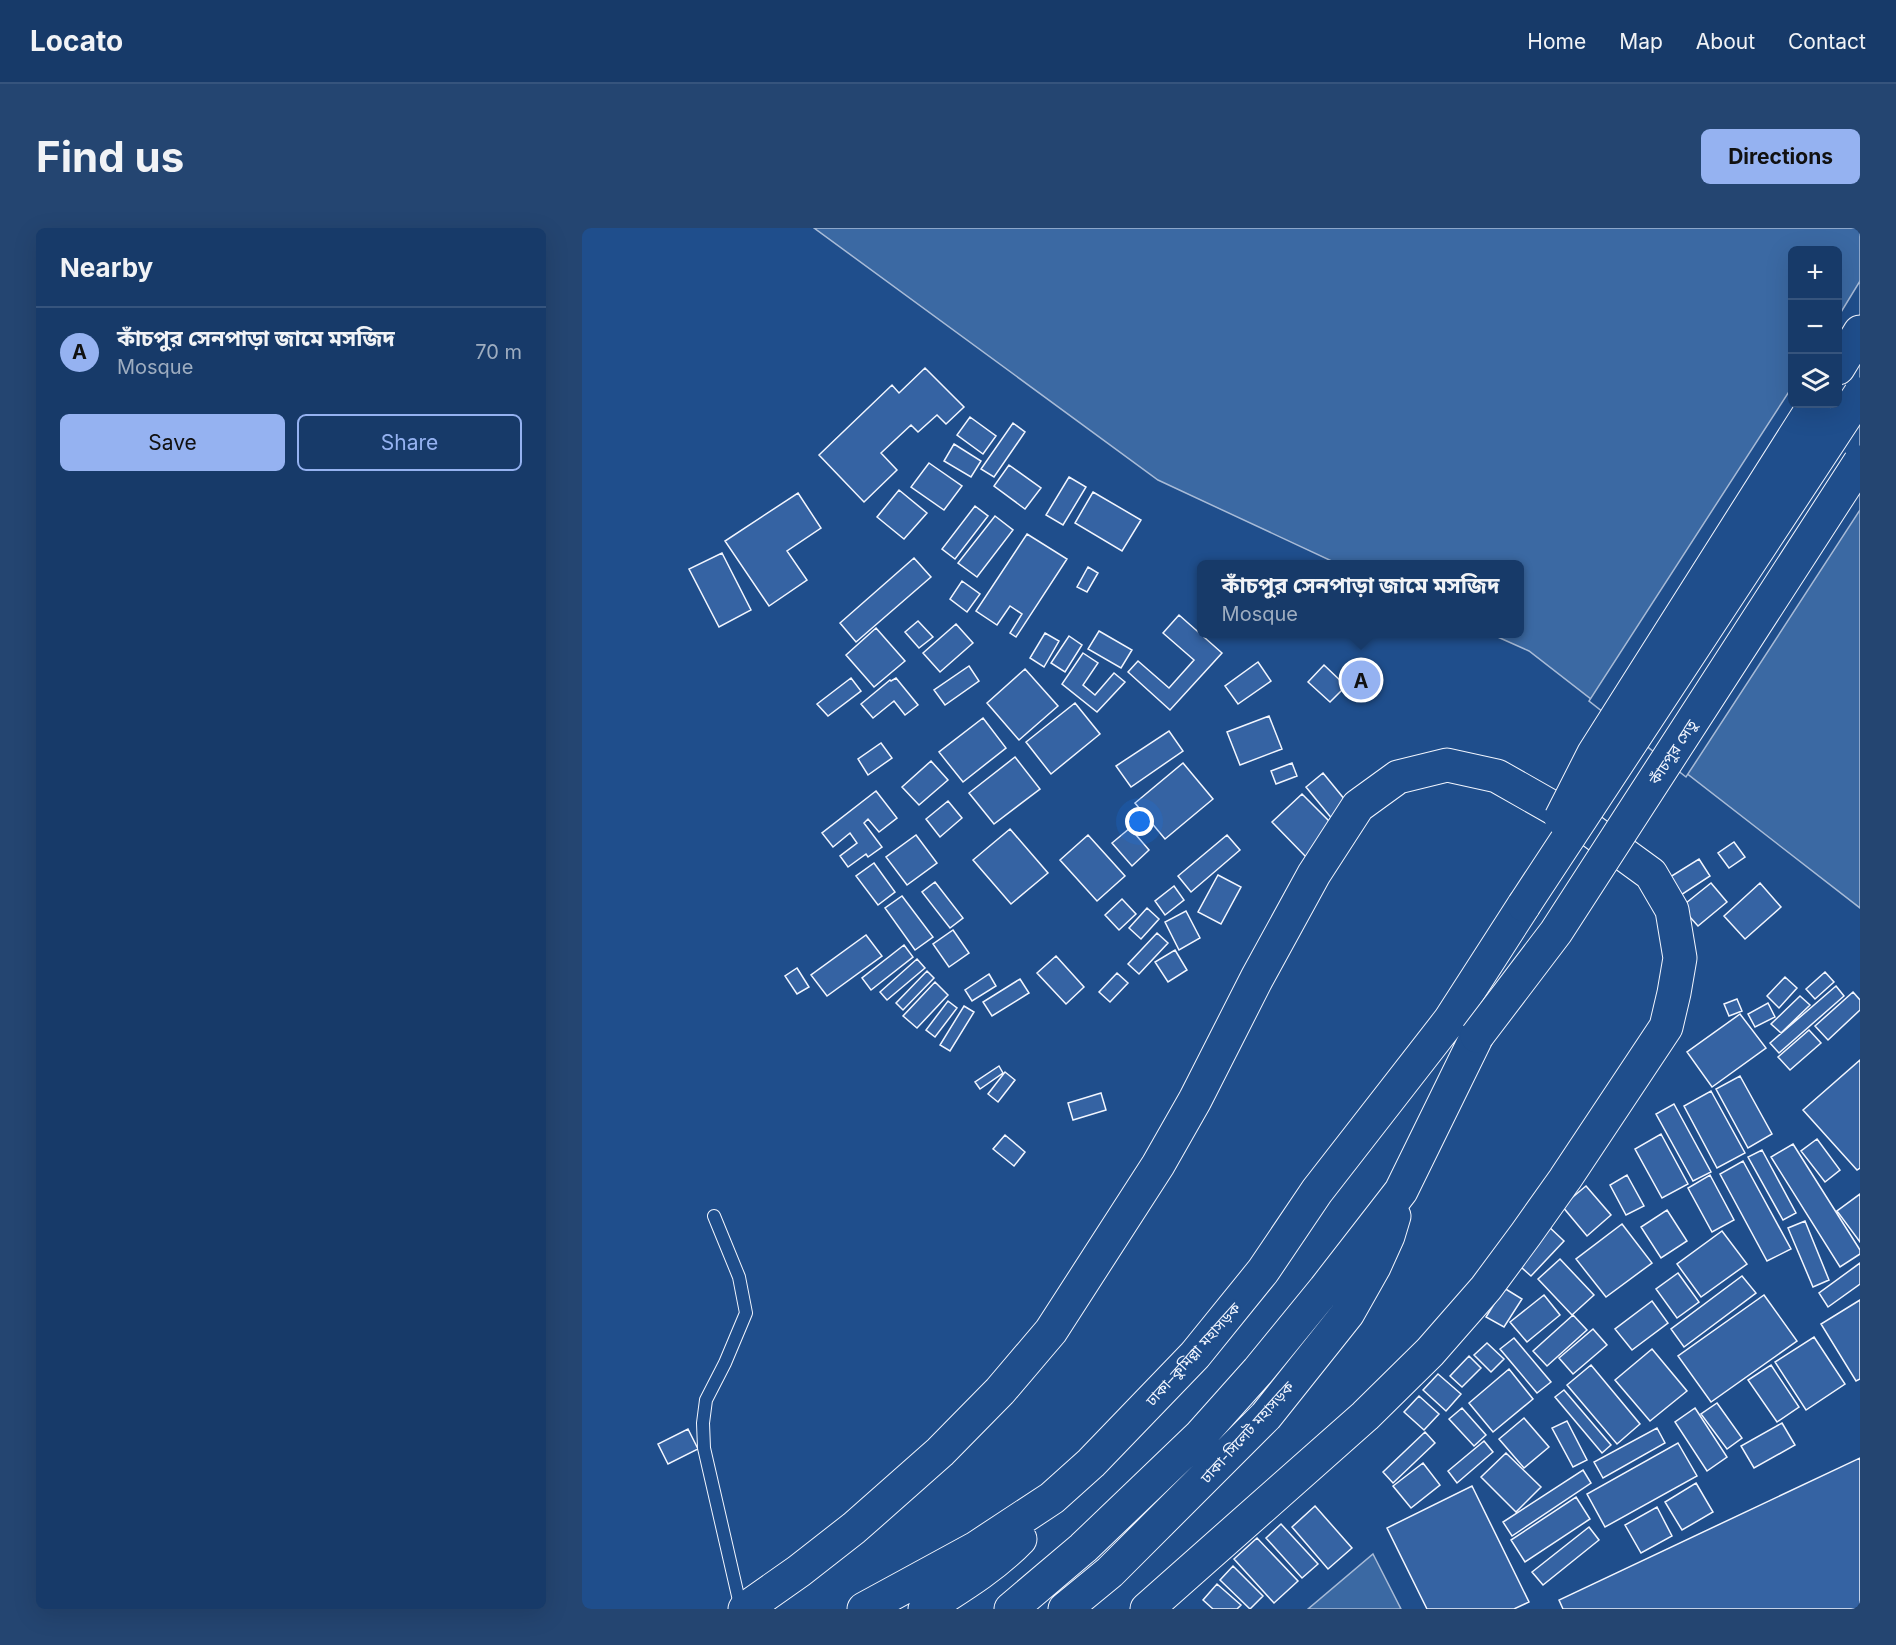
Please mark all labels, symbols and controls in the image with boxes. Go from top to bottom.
text: Locato [30,24,123,58]
text: Home [1527,29,1586,54]
text: Map [1619,29,1663,54]
text: About [1696,29,1755,54]
text: Contact [1788,29,1866,54]
button: Directions [1701,129,1860,184]
text: Find us [36,131,184,182]
map controls [1788,246,1842,408]
button: + [1788,246,1842,300]
text: Nearby [60,252,153,283]
button: − [1788,300,1842,354]
text: কাঁচপুর সেনপাড়া জামে মসজিদ [117,325,395,351]
text: A [72,340,87,364]
text: 70 m [475,340,522,364]
button: layers [1788,354,1842,408]
text: Mosque [117,355,193,379]
button: Save [60,414,285,471]
button: Share [297,414,522,471]
popup [1197,560,1524,638]
text: কাঁচপুর সেনপাড়া জামে মসজিদ [1222,572,1499,598]
text: Mosque [1222,602,1298,626]
pin: A [1342,658,1380,702]
street label: কাঁচপুর সেতু [1644,716,1701,789]
your location [1125,807,1154,836]
street label: ঢাকা–কুমিল্লা মহাসড়ক [1141,1298,1245,1410]
street label: ঢাকা-সিলেট মহাসড়ক [1196,1376,1298,1488]

